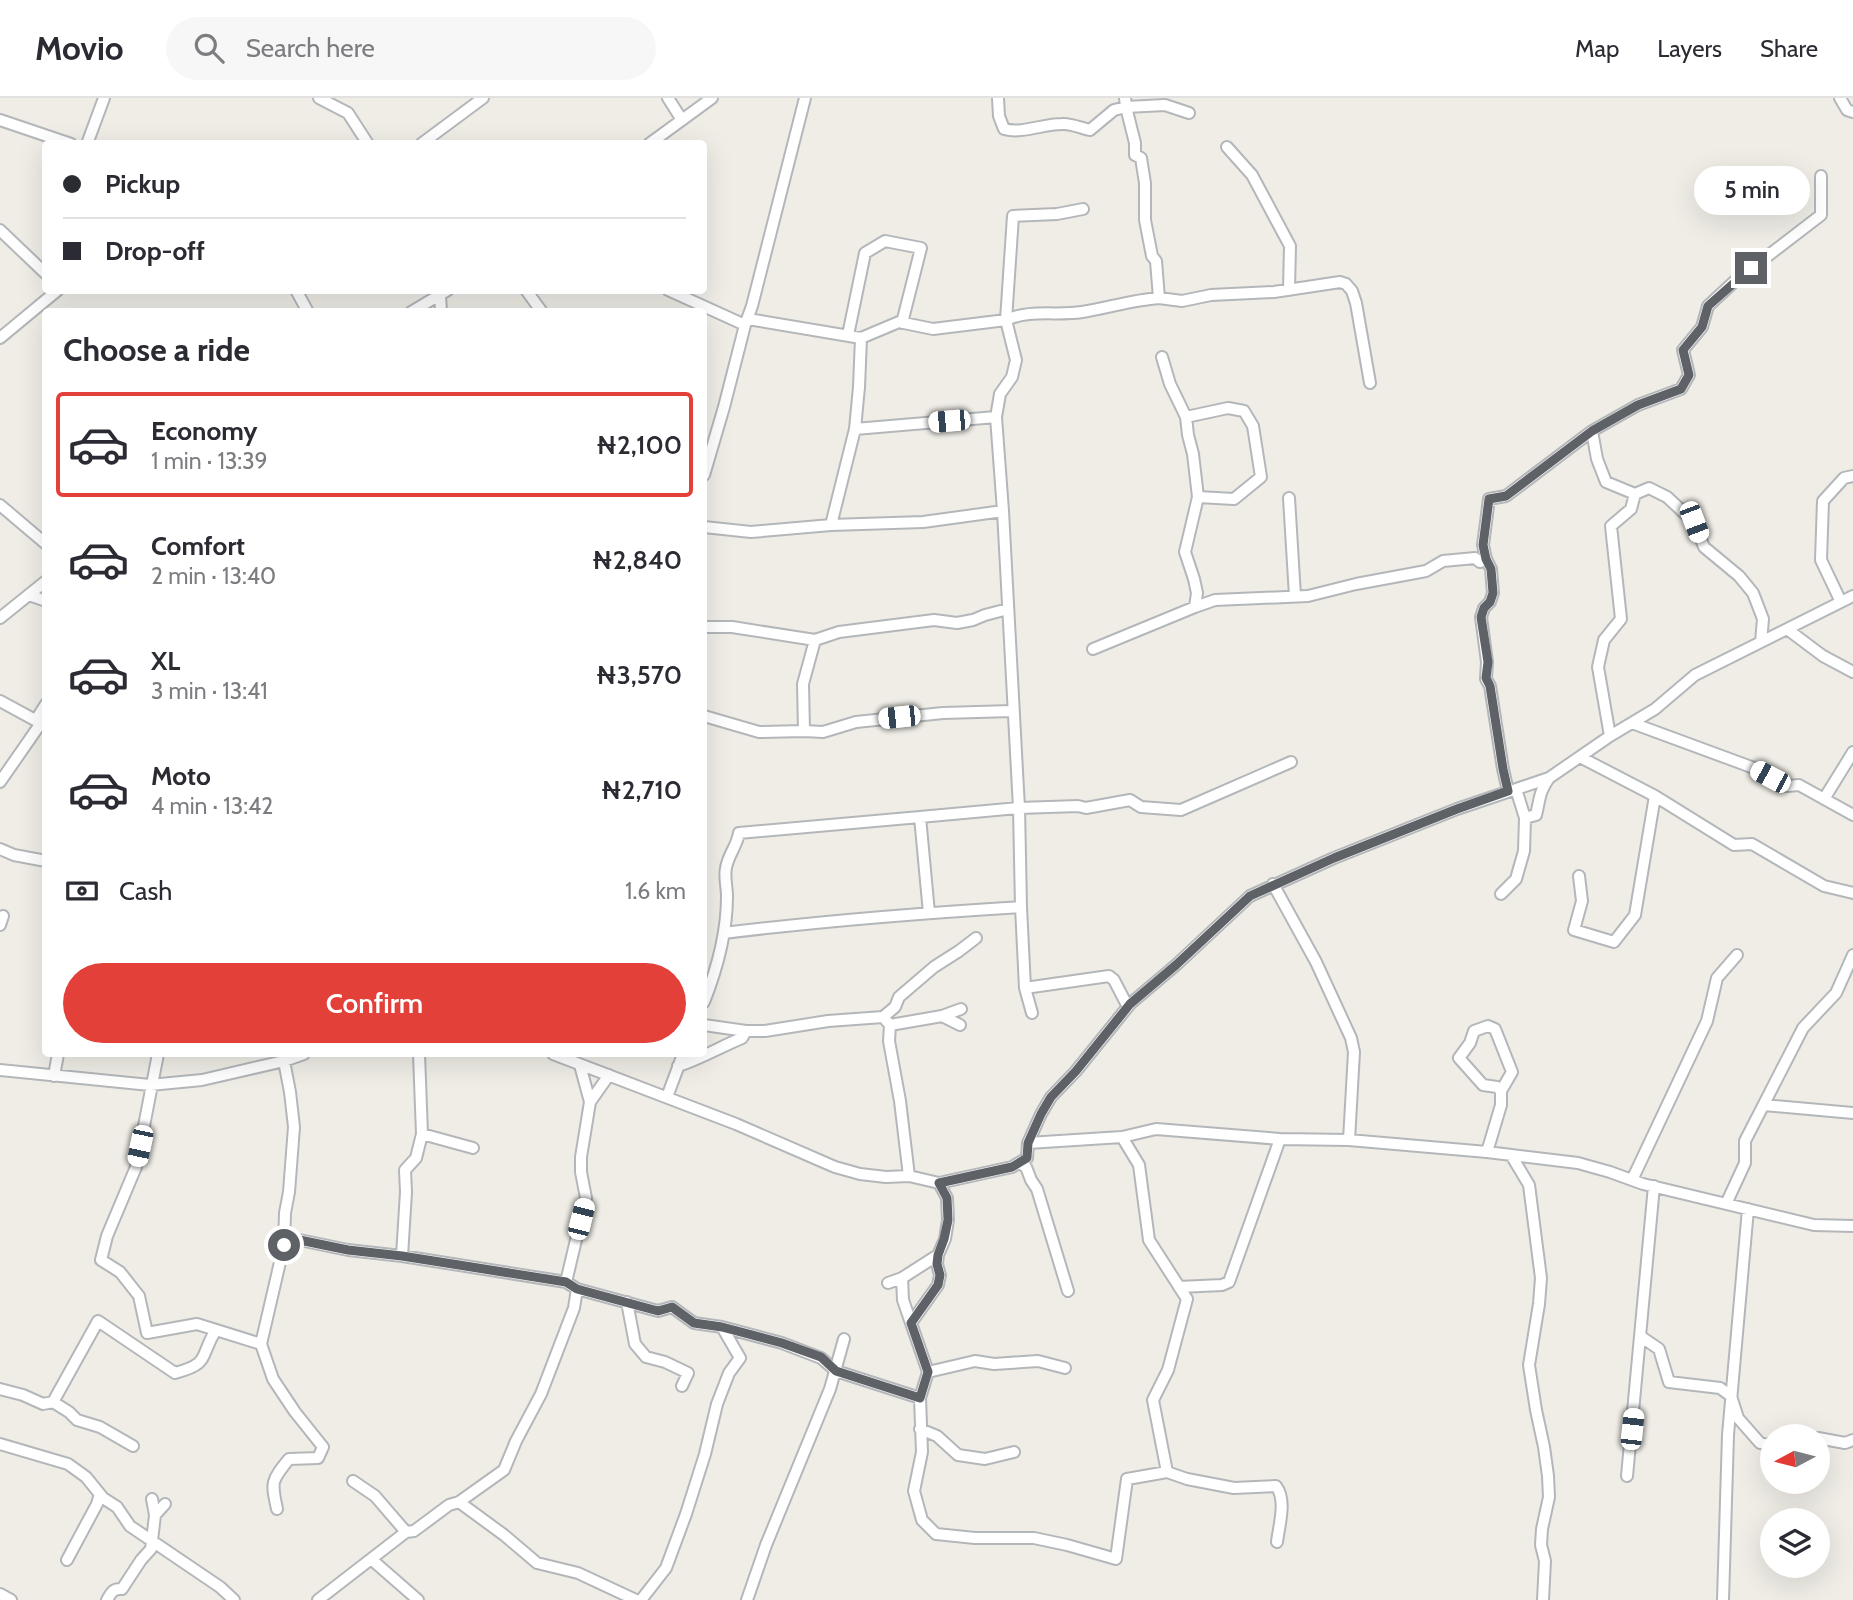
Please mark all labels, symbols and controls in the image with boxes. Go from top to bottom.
search box [166,17,656,80]
text: Movio [35,28,124,68]
icon: search [190,29,228,67]
text: Search here [246,32,375,64]
text: Map [1575,34,1619,63]
text: Layers [1657,34,1722,63]
text: Share [1760,34,1818,63]
callout: 5 min [1693,166,1809,216]
text: Pickup [105,168,180,200]
text: 5 min [1724,176,1780,204]
text: Drop-off [105,235,205,267]
route end [1735,252,1767,284]
text: Choose a ride [63,330,250,369]
car [928,409,971,433]
icon: car [67,413,130,476]
text: Economy [151,415,257,447]
text: ₦2,100 [596,429,682,461]
text: 1 min · 13:39 [151,447,268,475]
car [1677,499,1712,545]
icon: car [67,528,130,591]
text: Comfort [151,530,245,562]
text: ₦2,840 [592,544,682,576]
text: 2 min · 13:40 [151,562,276,590]
icon: car [67,643,130,706]
text: XL [151,645,180,677]
text: ₦3,570 [596,659,682,691]
text: 3 min · 13:41 [151,677,268,705]
car [878,704,921,730]
icon: car [67,758,130,821]
car [1747,758,1794,796]
text: Moto [151,760,211,792]
text: ₦2,710 [601,774,682,806]
text: 4 min · 13:42 [151,792,273,820]
icon: cash [63,872,101,910]
text: Cash [119,875,172,907]
text: 1.6 km [625,877,686,905]
button: Confirm [63,963,686,1043]
car [126,1123,155,1169]
car [566,1196,597,1242]
route start [268,1229,300,1261]
car [1620,1407,1645,1451]
north arrow [1760,1424,1830,1494]
map controls [1760,1424,1830,1578]
button: layers [1760,1508,1830,1578]

